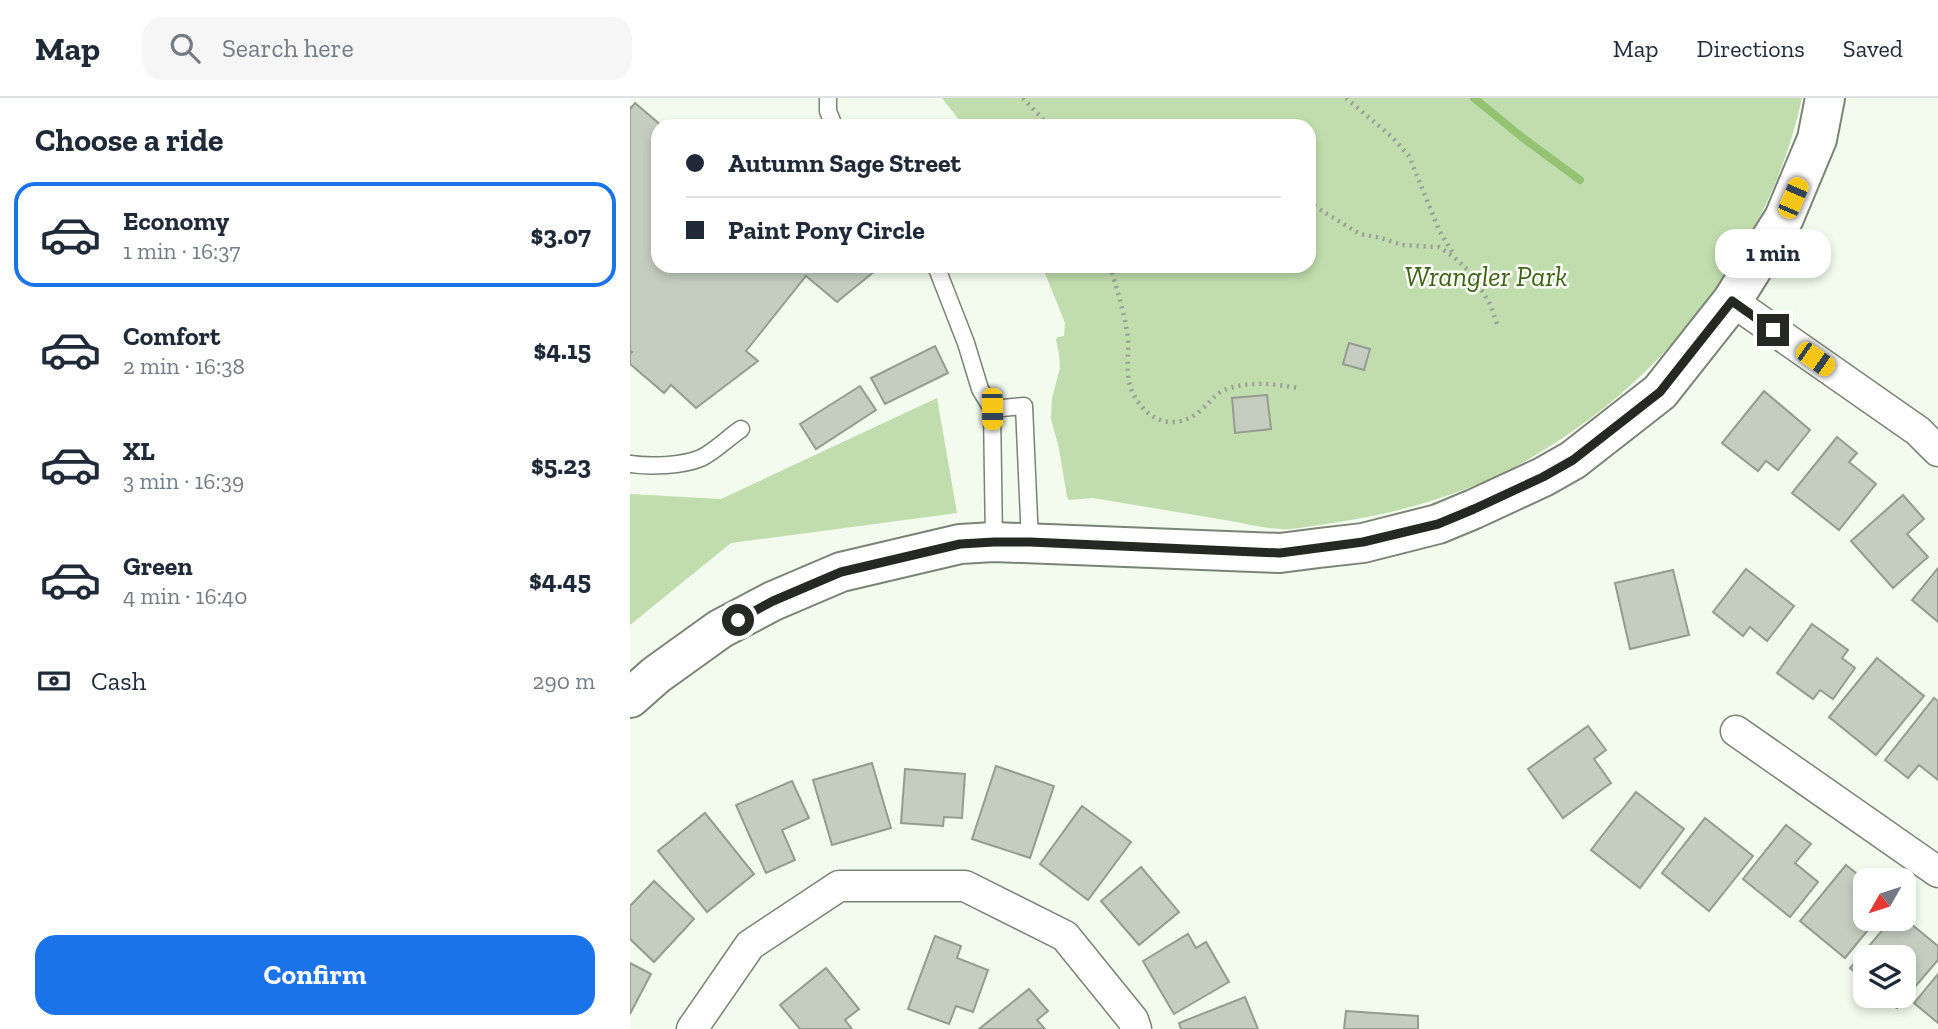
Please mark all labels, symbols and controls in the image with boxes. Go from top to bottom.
search box [142,17,632,80]
text: Map [35,29,100,68]
icon: search [166,29,204,67]
text: Search here [222,32,354,64]
text: Map [1613,34,1659,63]
text: Directions [1697,34,1805,63]
text: Saved [1843,34,1903,63]
text: Choose a ride [35,121,223,159]
text: Autumn Sage Street [728,147,961,179]
car [1776,175,1811,221]
icon: car [39,203,102,266]
text: Economy [123,205,229,237]
text: Paint Pony Circle [728,214,925,246]
text: $3.07 [531,219,591,251]
callout: 1 min [1715,229,1831,278]
text: 1 min · 16:37 [123,237,240,265]
text: 1 min [1746,239,1800,267]
park label: Wrangler Park [1404,260,1568,293]
route end [1757,314,1789,346]
icon: car [39,318,102,381]
text: Comfort [123,320,220,352]
text: $4.15 [533,334,591,366]
car [1792,338,1839,380]
text: 2 min · 16:38 [123,352,245,380]
car [982,388,1003,430]
icon: car [39,433,102,496]
text: XL [123,435,155,467]
text: $5.23 [531,449,591,481]
text: 3 min · 16:39 [123,467,244,495]
icon: car [39,548,102,611]
text: Green [123,550,193,582]
text: $4.45 [529,564,591,596]
text: 4 min · 16:40 [123,582,247,610]
route start [722,604,754,636]
icon: cash [35,662,73,700]
text: Cash [91,665,146,697]
text: 290 m [533,667,595,695]
north arrow [1853,868,1916,931]
map controls [1853,868,1916,1008]
button: Confirm [35,935,595,1015]
button: layers [1853,945,1916,1008]

